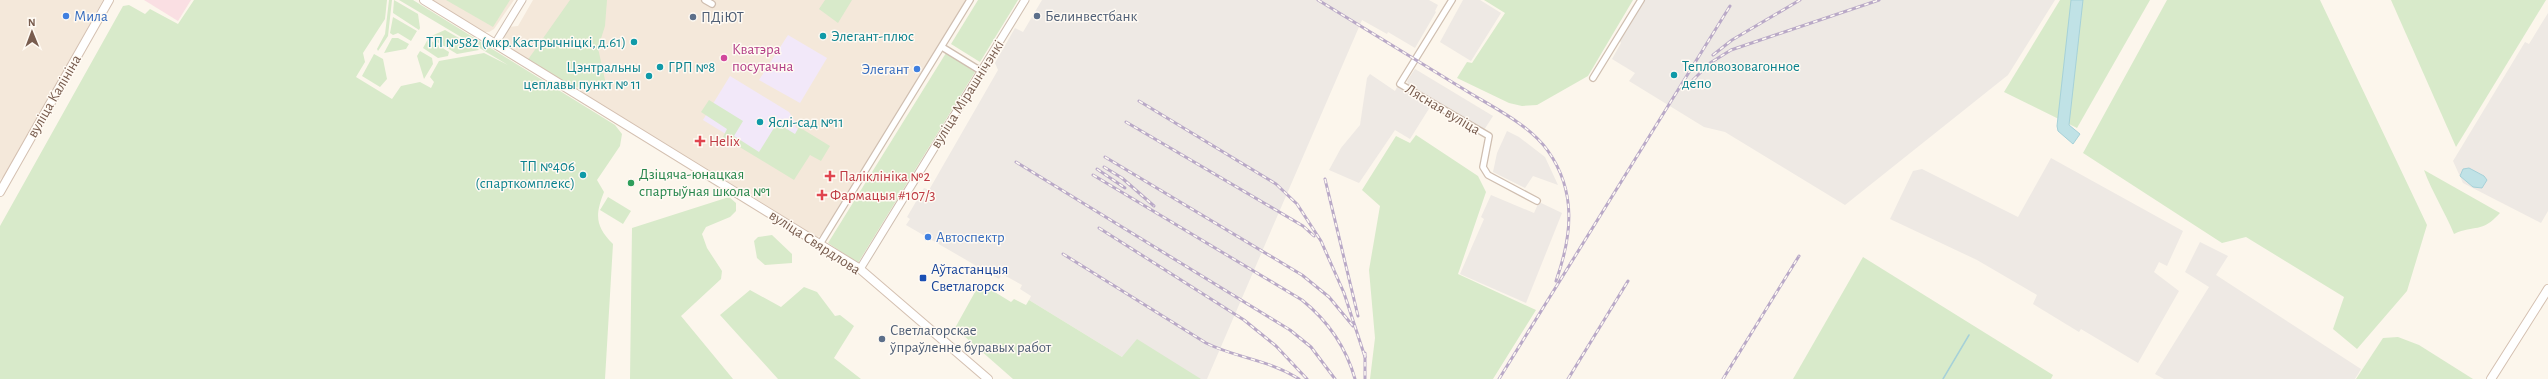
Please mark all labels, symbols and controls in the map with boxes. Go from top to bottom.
place label: Мила [74,9,108,24]
place label: Белинвестбанк [1045,9,1137,24]
place label: ПДіЮТ [701,10,744,25]
marker: Мила [61,11,71,21]
marker: Белинвестбанк [1032,11,1042,21]
north arrow [12,12,52,52]
marker: ПДіЮТ [688,12,698,22]
text: N [28,17,36,28]
place label: Элегант-плюс [831,29,914,44]
marker: Элегант-плюс [818,31,828,41]
place label: ТП №582 (мкр.Кастрычніцкі, д.61) [426,35,626,50]
marker: ТП №582 (мкр.Кастрычніцкі, д.61) [629,37,639,47]
street label: вуліца Мірашнічэнкі [928,37,1007,151]
place label: Кватэра посутачна [732,42,794,74]
street label: вуліца Калініна [25,52,84,140]
marker: Кватэра посутачна [719,53,729,63]
place label: Тепловозовагонное депо [1682,59,1800,91]
place label: Цэнтральны цеплавы пункт № 11 [523,60,641,92]
place label: ГРП №8 [668,60,715,75]
marker: ГРП №8 [655,62,665,72]
place label: Элегант [862,62,910,77]
marker: Элегант [912,64,922,74]
marker: Тепловозовагонное депо [1669,70,1679,80]
marker: Цэнтральны цеплавы пункт № 11 [644,71,654,81]
street label: Лясная вуліца [1403,81,1483,138]
place label: Яслі-сад №11 [768,115,844,130]
marker: Яслі-сад №11 [755,117,765,127]
place label: Helix [709,134,740,149]
marker: Helix [694,135,706,147]
place label: ТП №406 (спарткомплекс) [475,159,575,191]
place label: Дзіцяча-юнацкая спартыўная школа №1 [639,167,771,199]
place label: Паліклініка №2 [839,169,930,184]
marker: ТП №406 (спарткомплекс) [578,170,588,180]
marker: Паліклініка №2 [824,170,836,182]
marker: Дзіцяча-юнацкая спартыўная школа №1 [626,178,636,188]
place label: Фармацыя #107/3 [830,188,936,203]
marker: Фармацыя #107/3 [817,190,827,200]
street label: вуліца Свярдлова [766,207,863,278]
place label: Автоспектр [936,230,1005,245]
marker: Автоспектр [923,232,933,242]
place label: Аўтастанцыя Светлагорск [931,262,1008,294]
marker: Аўтастанцыя Светлагорск [918,273,928,283]
place label: Светлагорскае ўпраўленне буравых работ [889,323,1052,355]
marker: Светлагорскае ўпраўленне буравых работ [877,334,887,344]

